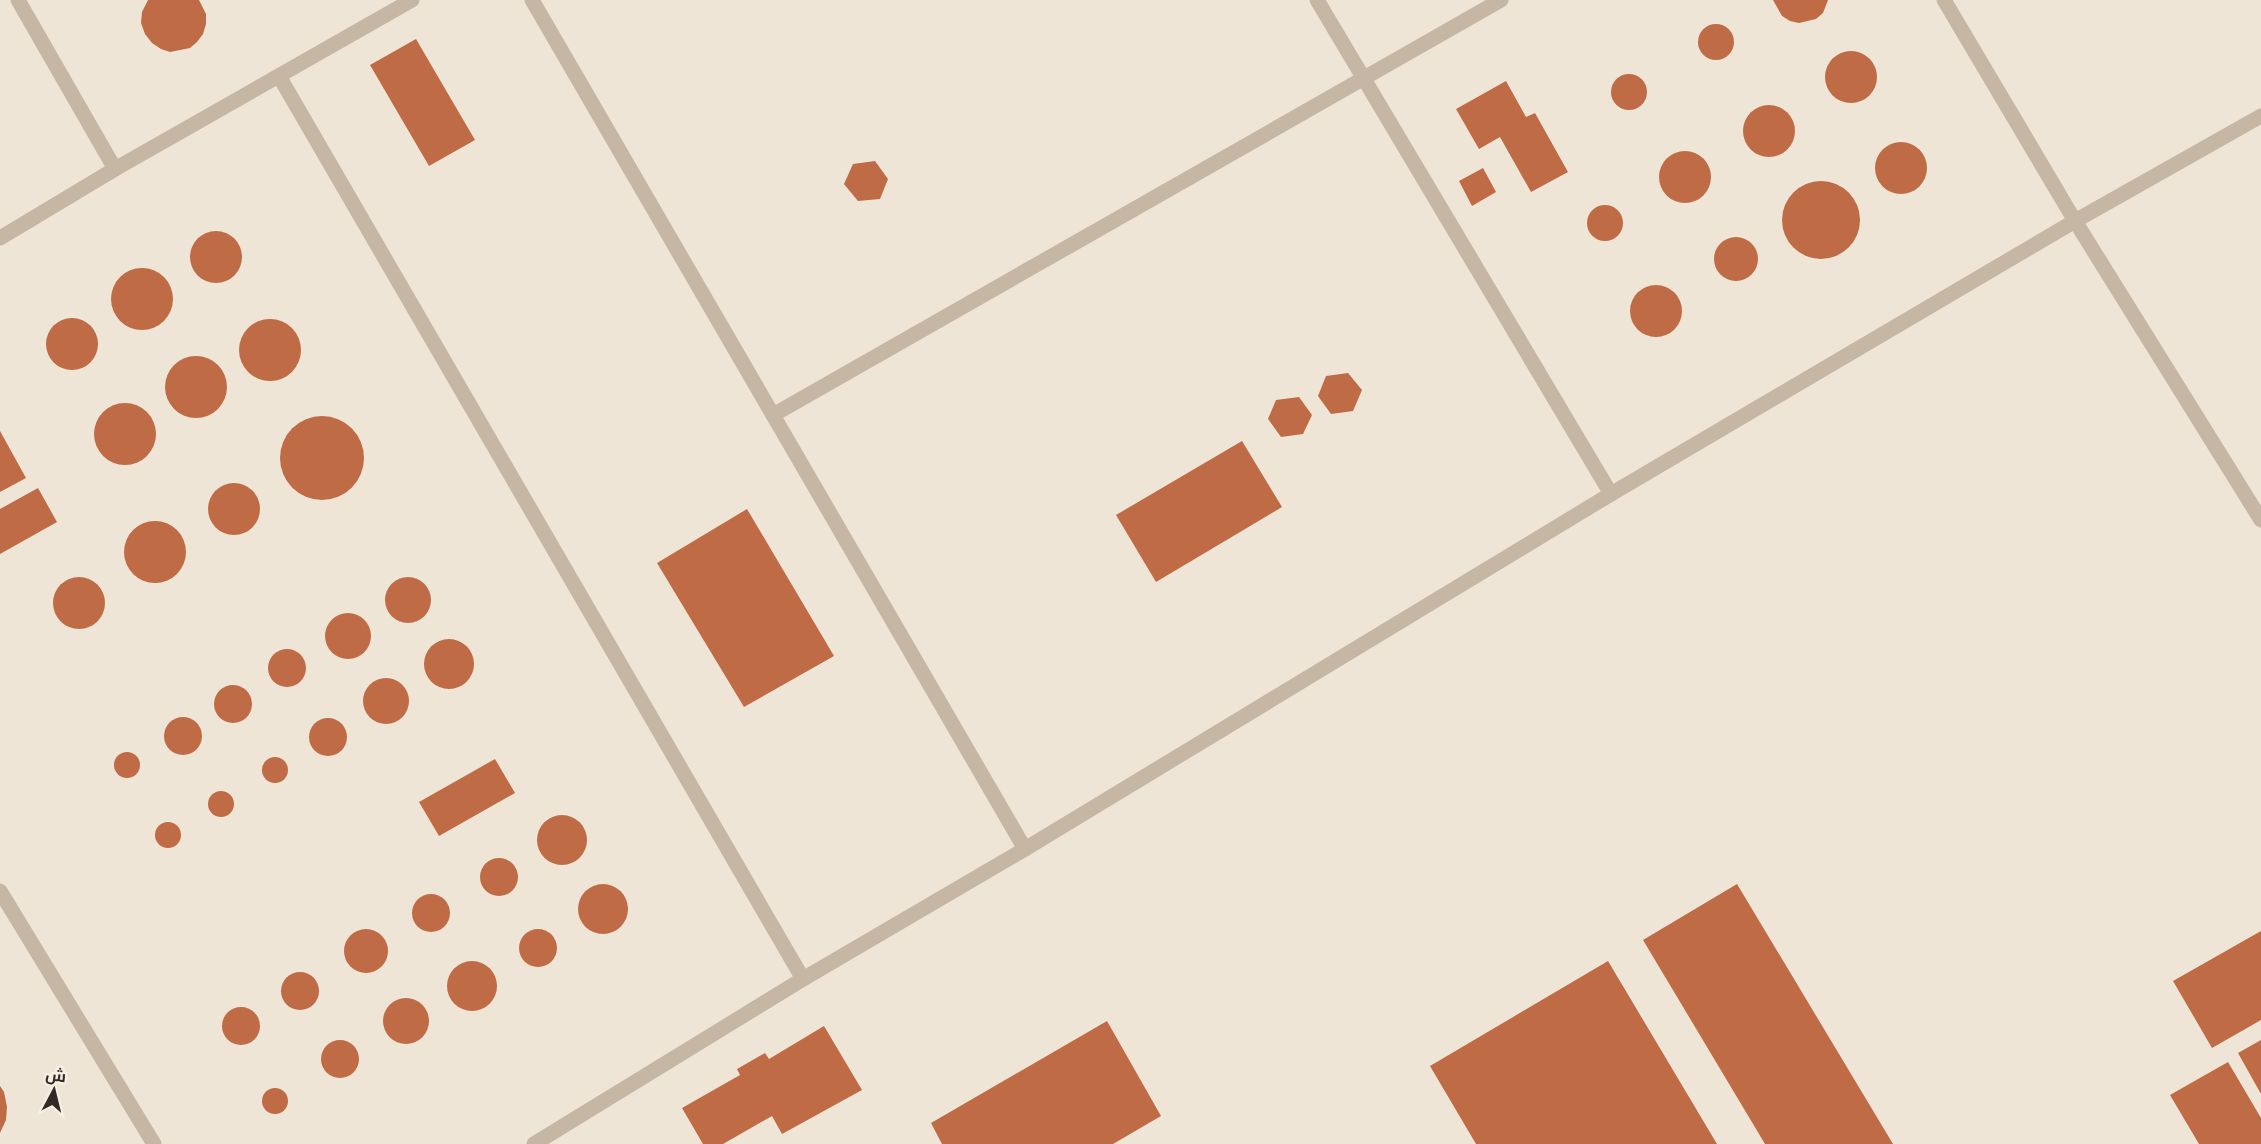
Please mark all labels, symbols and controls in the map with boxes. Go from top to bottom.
north arrow [24,1060,84,1120]
text: ش [44,1065,67,1086]

